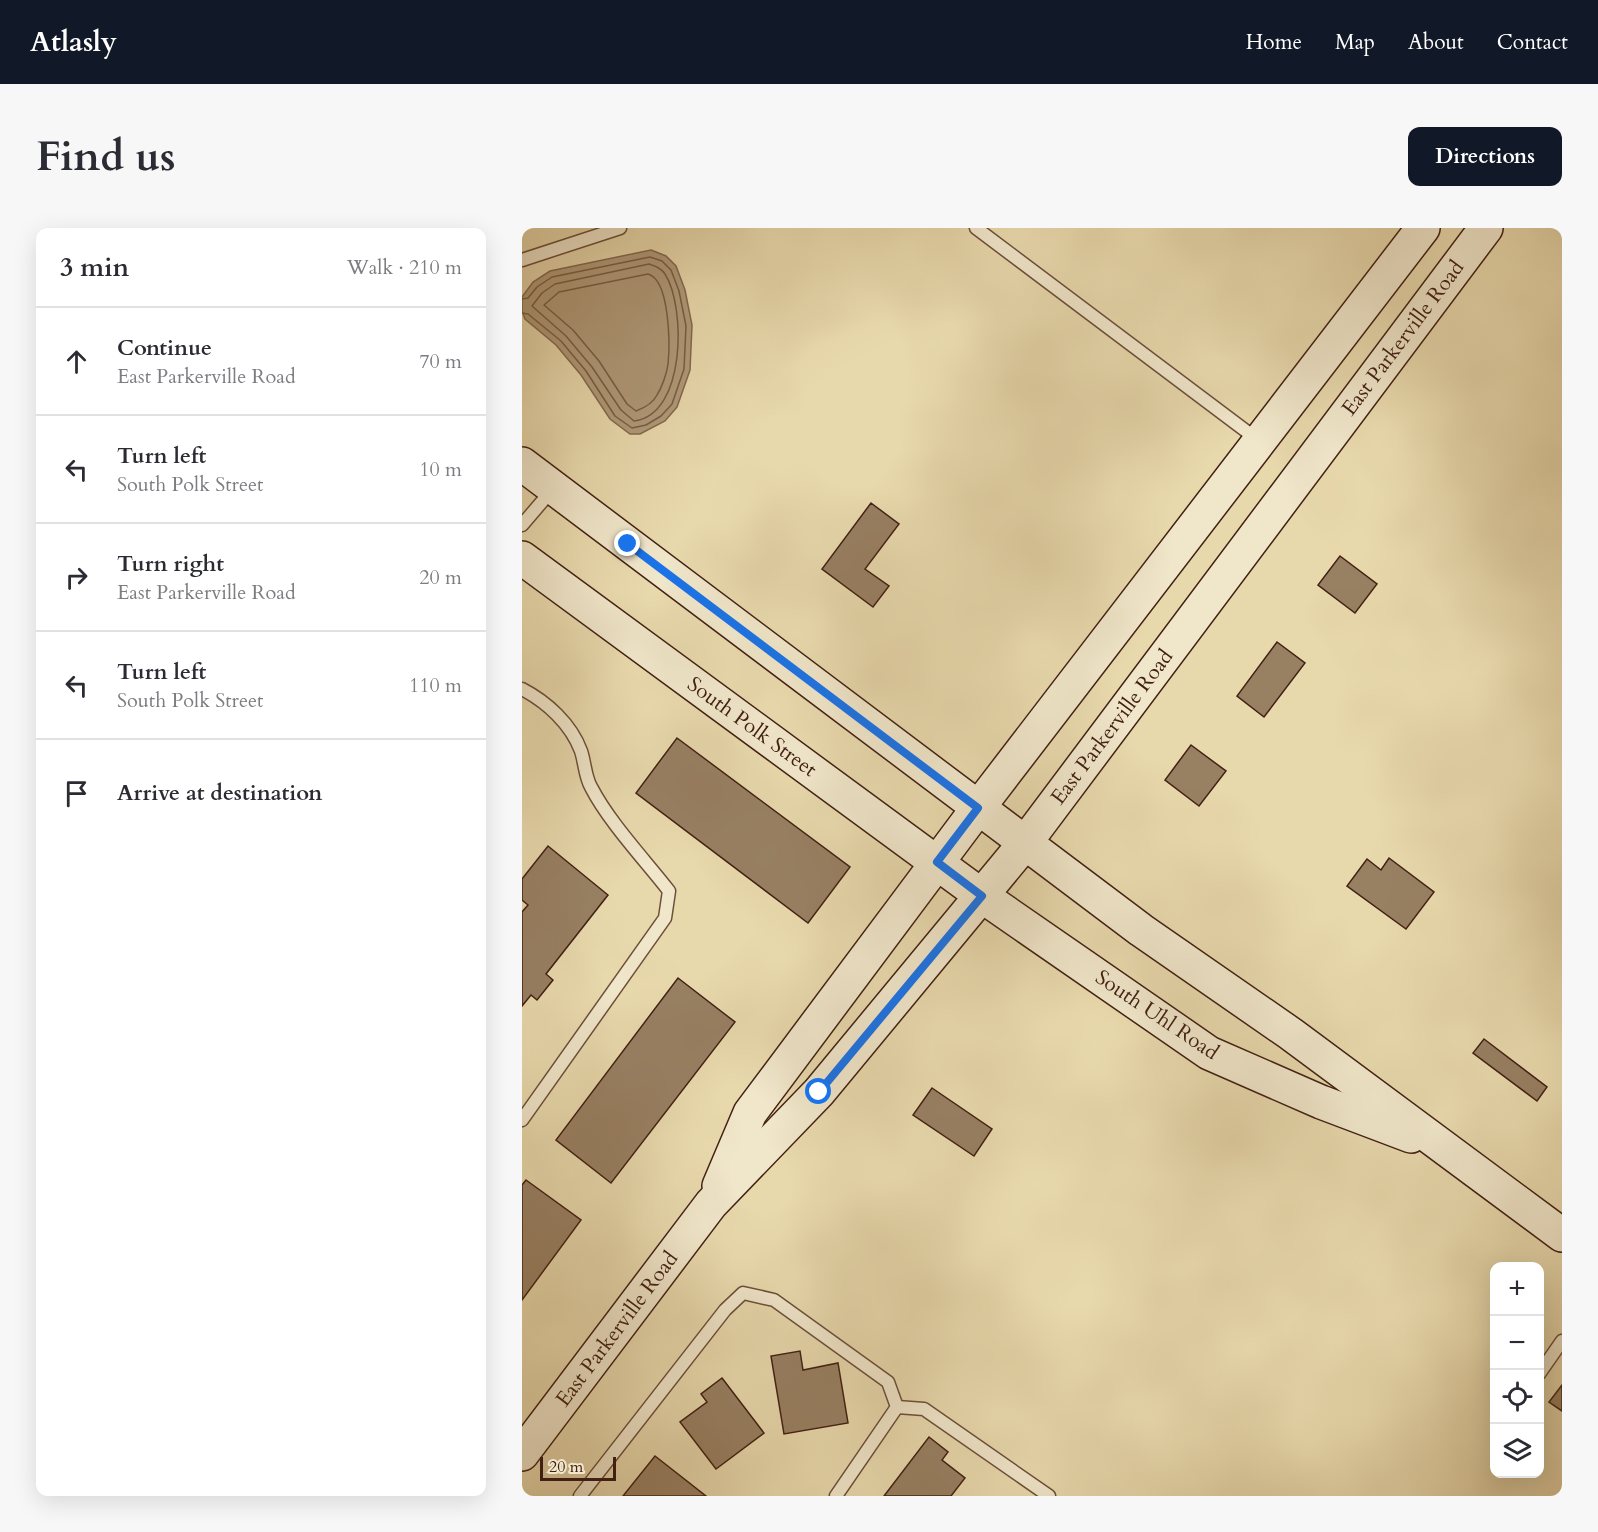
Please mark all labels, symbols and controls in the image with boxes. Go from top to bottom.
text: Atlasly [30,23,117,61]
text: Home [1246,28,1302,57]
text: Map [1335,28,1375,57]
text: About [1408,28,1464,57]
text: Contact [1497,28,1568,57]
button: Directions [1408,127,1562,186]
text: Find us [36,128,176,185]
text: 3 min [60,250,129,285]
text: Walk · 210 m [347,254,462,281]
street label: East Parkerville Road [1335,254,1471,422]
text: Continue [117,333,212,363]
icon: ahead [60,345,93,378]
text: 70 m [419,348,462,375]
text: East Parkerville Road [117,363,296,390]
text: Turn left [117,441,206,471]
icon: left [60,453,93,486]
text: 10 m [419,456,462,483]
text: South Polk Street [117,471,263,498]
route end [614,530,640,556]
text: Turn right [117,549,224,579]
icon: right [60,561,93,594]
text: 20 m [419,564,462,591]
text: East Parkerville Road [117,579,296,606]
street label: East Parkerville Road [1044,643,1180,811]
text: Turn left [117,657,206,687]
icon: left [60,669,93,702]
street label: South Polk Street [681,670,823,784]
text: 110 m [409,672,462,699]
text: South Polk Street [117,687,263,714]
icon: arrive [60,777,93,810]
text: Arrive at destination [117,778,322,808]
street label: South Uhl Road [1090,963,1224,1067]
route start [805,1078,831,1104]
street label: East Parkerville Road [549,1245,685,1413]
map controls [1490,1262,1544,1478]
button: + [1490,1262,1544,1316]
button: − [1490,1316,1544,1370]
button: locate [1490,1370,1544,1424]
button: layers [1490,1424,1544,1478]
scale bar [540,1454,616,1482]
text: 20 m [549,1456,583,1478]

